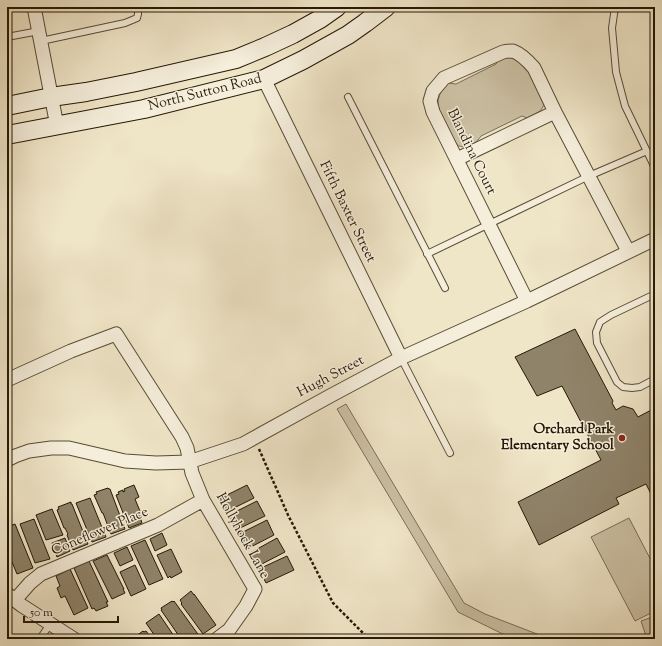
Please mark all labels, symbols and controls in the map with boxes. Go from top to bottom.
street label: North Sutton Road [146,69,264,117]
street label: Blandina Court [442,106,501,199]
street label: Fifth Baxter Street [314,158,380,266]
street label: Hugh Street [294,351,368,403]
place label: Orchard Park Elementary School [501,420,614,456]
marker: Orchard Park Elementary School [617,433,627,443]
street label: Hollyhock Lane [210,489,274,583]
street label: Coneflower Place [48,503,152,561]
scale bar [24,598,118,624]
text: 50 m [29,604,53,622]

